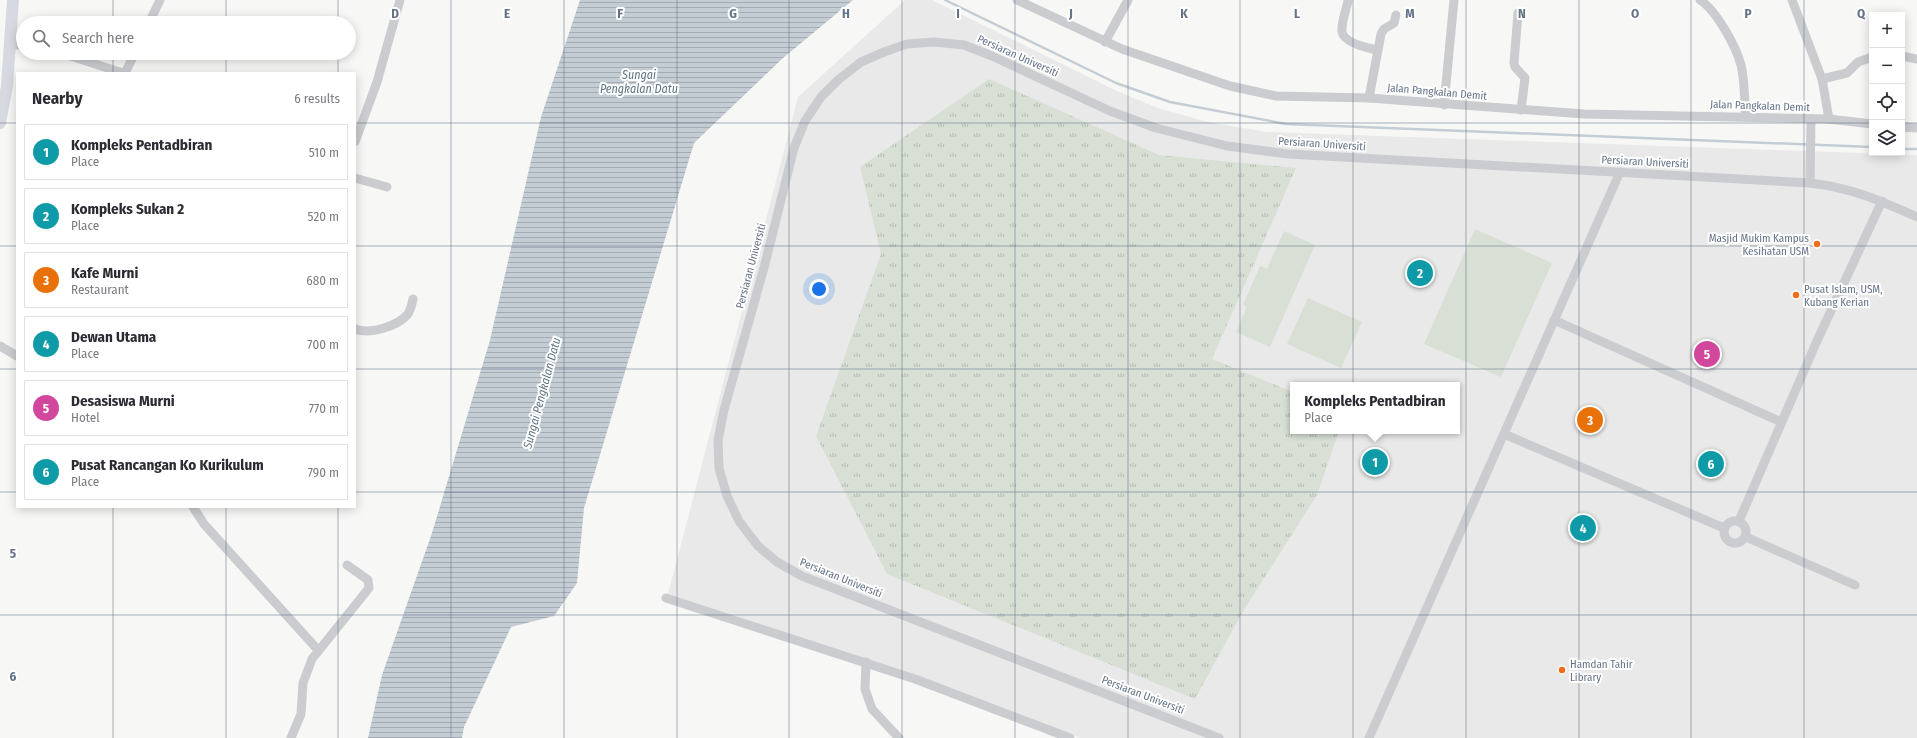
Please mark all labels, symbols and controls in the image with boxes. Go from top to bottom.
text: D [391,6,399,21]
text: E [504,6,510,21]
text: F [617,6,623,21]
text: G [729,6,737,21]
text: H [842,6,850,21]
text: I [956,6,960,21]
text: J [1068,6,1073,21]
text: K [1180,6,1188,21]
text: L [1294,6,1300,21]
text: M [1405,6,1415,21]
text: N [1518,6,1526,21]
text: O [1631,6,1639,21]
text: P [1744,6,1752,21]
text: Q [1857,6,1866,21]
map controls [1869,12,1905,156]
button: + [1869,12,1905,48]
search box [16,16,356,60]
icon: search [30,27,52,49]
text: Search here [62,29,134,47]
street label: Persiaran Universiti [975,32,1061,80]
button: − [1869,48,1905,84]
water label: Sungai Pengkalan Datu [600,68,678,96]
street label: Jalan Pangkalan Demit [1387,81,1488,103]
button: locate [1869,84,1905,120]
text: Nearby [32,88,83,109]
text: 6 results [294,91,340,106]
street label: Jalan Pangkalan Demit [1710,98,1811,114]
button: layers [1869,120,1905,156]
street label: Persiaran Universiti [1278,134,1366,154]
text: Kompleks Pentadbiran [71,136,212,154]
text: 1 [43,145,49,160]
text: 510 m [309,145,339,160]
street label: Persiaran Universiti [1601,153,1689,171]
text: Place [71,154,99,169]
text: Kompleks Sukan 2 [71,200,184,218]
text: 2 [43,209,49,224]
text: 520 m [308,209,339,224]
text: Place [71,218,99,233]
street label: Persiaran Universiti [733,222,769,310]
place label: Masjid Mukim Kampus Kesihatan USM [1709,232,1809,258]
marker: Masjid Mukim Kampus Kesihatan USM [1812,239,1822,249]
pin: 2 [1407,258,1433,288]
text: Kafe Murni [71,264,138,282]
text: 3 [43,273,49,288]
text: 680 m [306,273,339,288]
your location [809,279,829,299]
text: Restaurant [71,282,129,297]
place label: Pusat Islam, USM, Kubang Kerian [1804,283,1882,309]
marker: Pusat Islam, USM, Kubang Kerian [1791,290,1801,300]
text: Dewan Utama [71,328,156,346]
water label: Sungai Pengkalan Datu [520,336,564,451]
text: 4 [43,337,49,352]
text: 700 m [307,337,339,352]
pin: 5 [1694,339,1720,369]
text: Place [71,346,99,361]
popup [1290,382,1460,434]
text: Desasiswa Murni [71,392,175,410]
text: Kompleks Pentadbiran [1304,392,1446,410]
text: 5 [43,401,49,416]
text: 770 m [309,401,339,416]
pin: 3 [1577,405,1603,435]
text: Hotel [71,410,100,425]
text: Place [1304,410,1333,425]
pin: 1 [1362,447,1388,477]
pin: 6 [1698,449,1724,479]
text: Pusat Rancangan Ko Kurikulum [71,456,264,474]
text: 6 [43,465,49,480]
text: 790 m [308,465,339,480]
text: Place [71,474,99,489]
pin: 4 [1570,513,1596,543]
text: 5 [10,546,16,561]
street label: Persiaran Universiti [798,556,884,601]
place label: Hamdan Tahir Library [1570,658,1633,684]
marker: Hamdan Tahir Library [1557,665,1567,675]
text: 6 [10,669,17,684]
street label: Persiaran Universiti [1100,673,1186,717]

